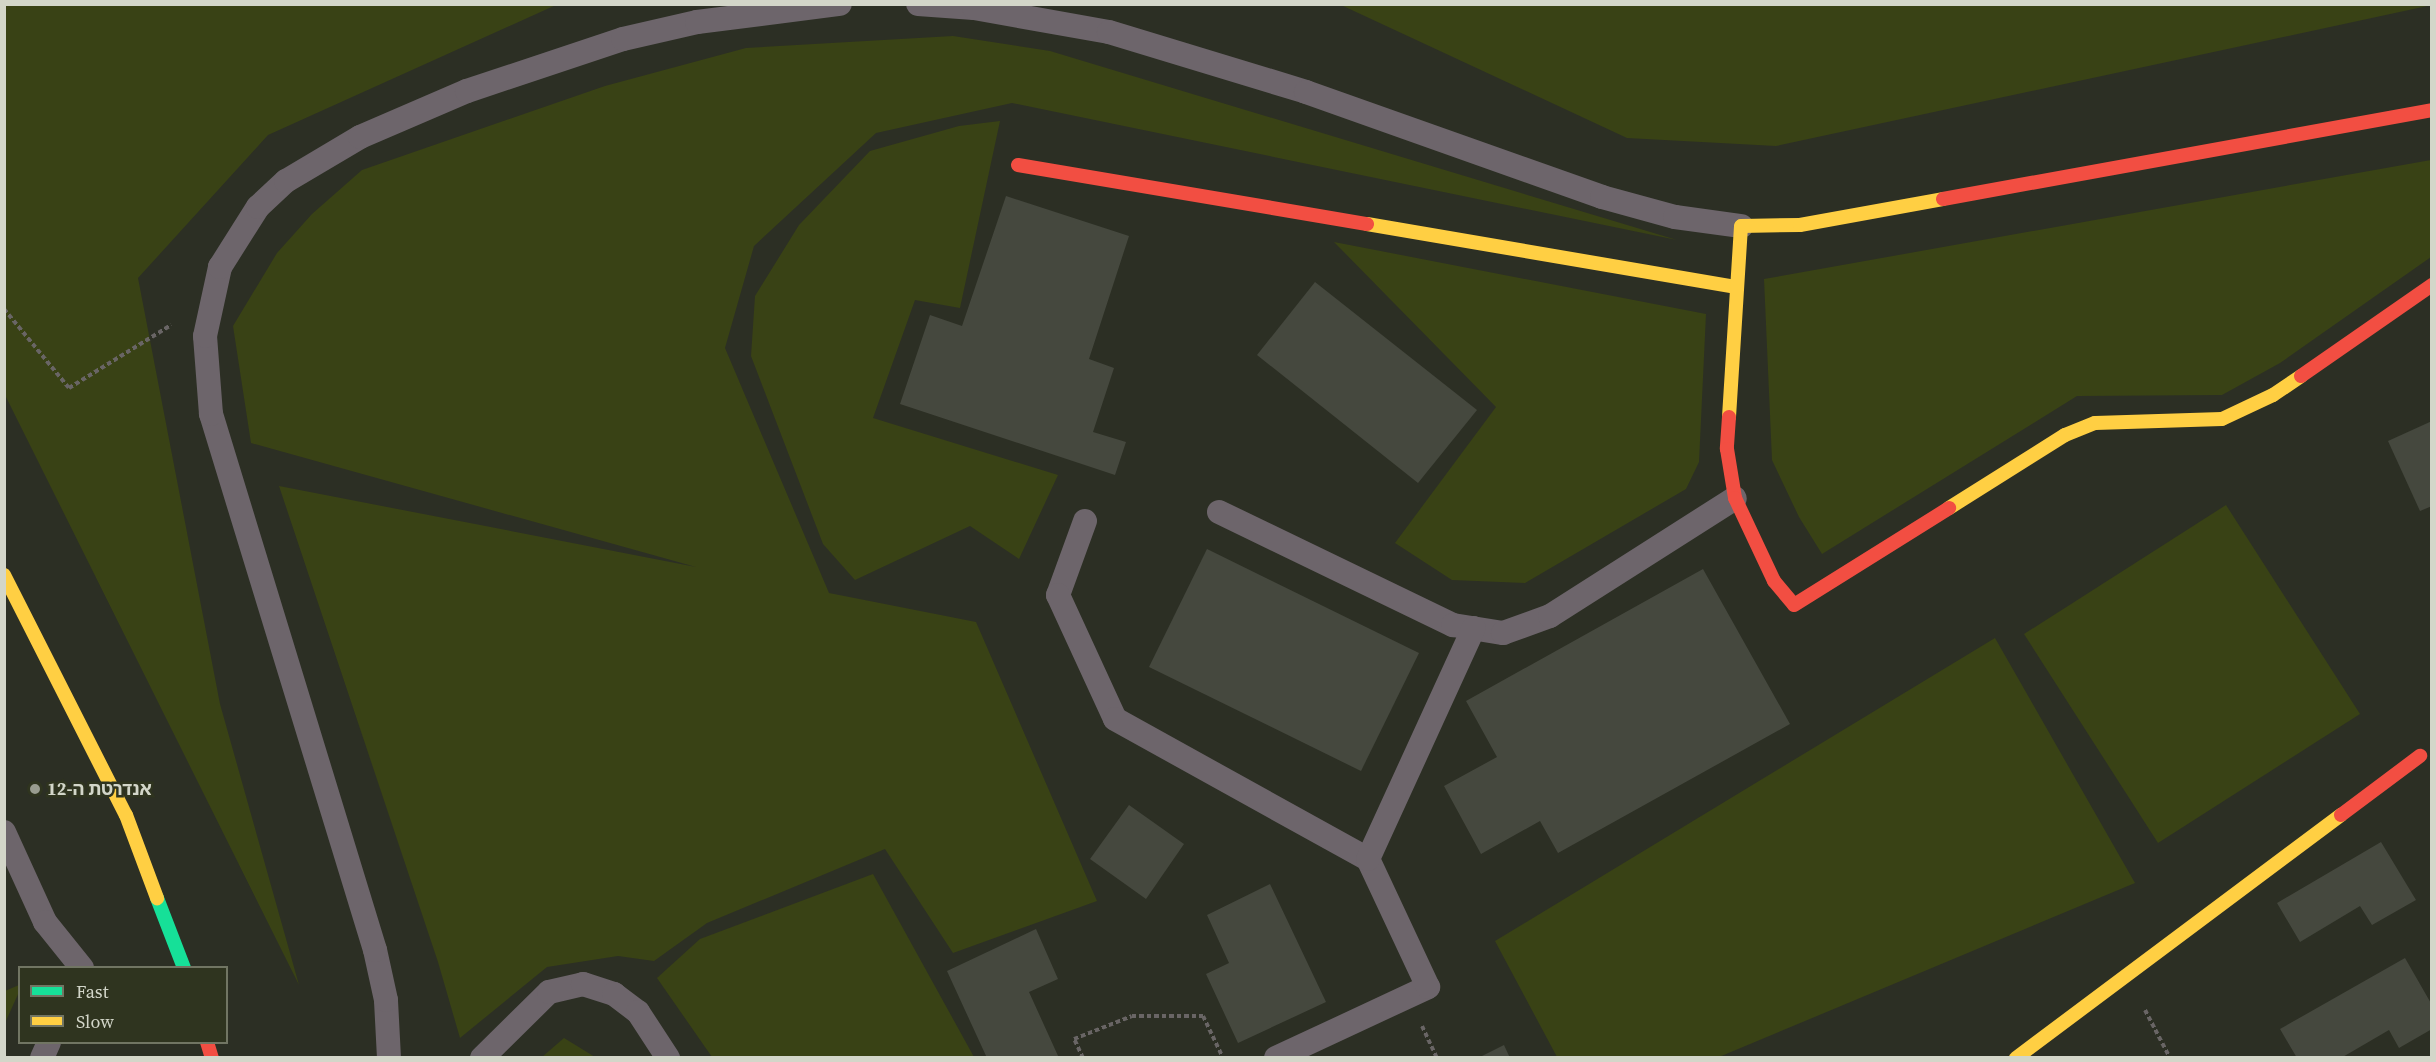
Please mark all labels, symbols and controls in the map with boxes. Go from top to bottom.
place label: אנדרטת ה-12 [47,778,152,800]
marker: אנדרטת ה-12 [28,782,42,796]
legend [18,966,228,1044]
text: Fast [76,979,109,1004]
text: Slow [76,1009,114,1034]

